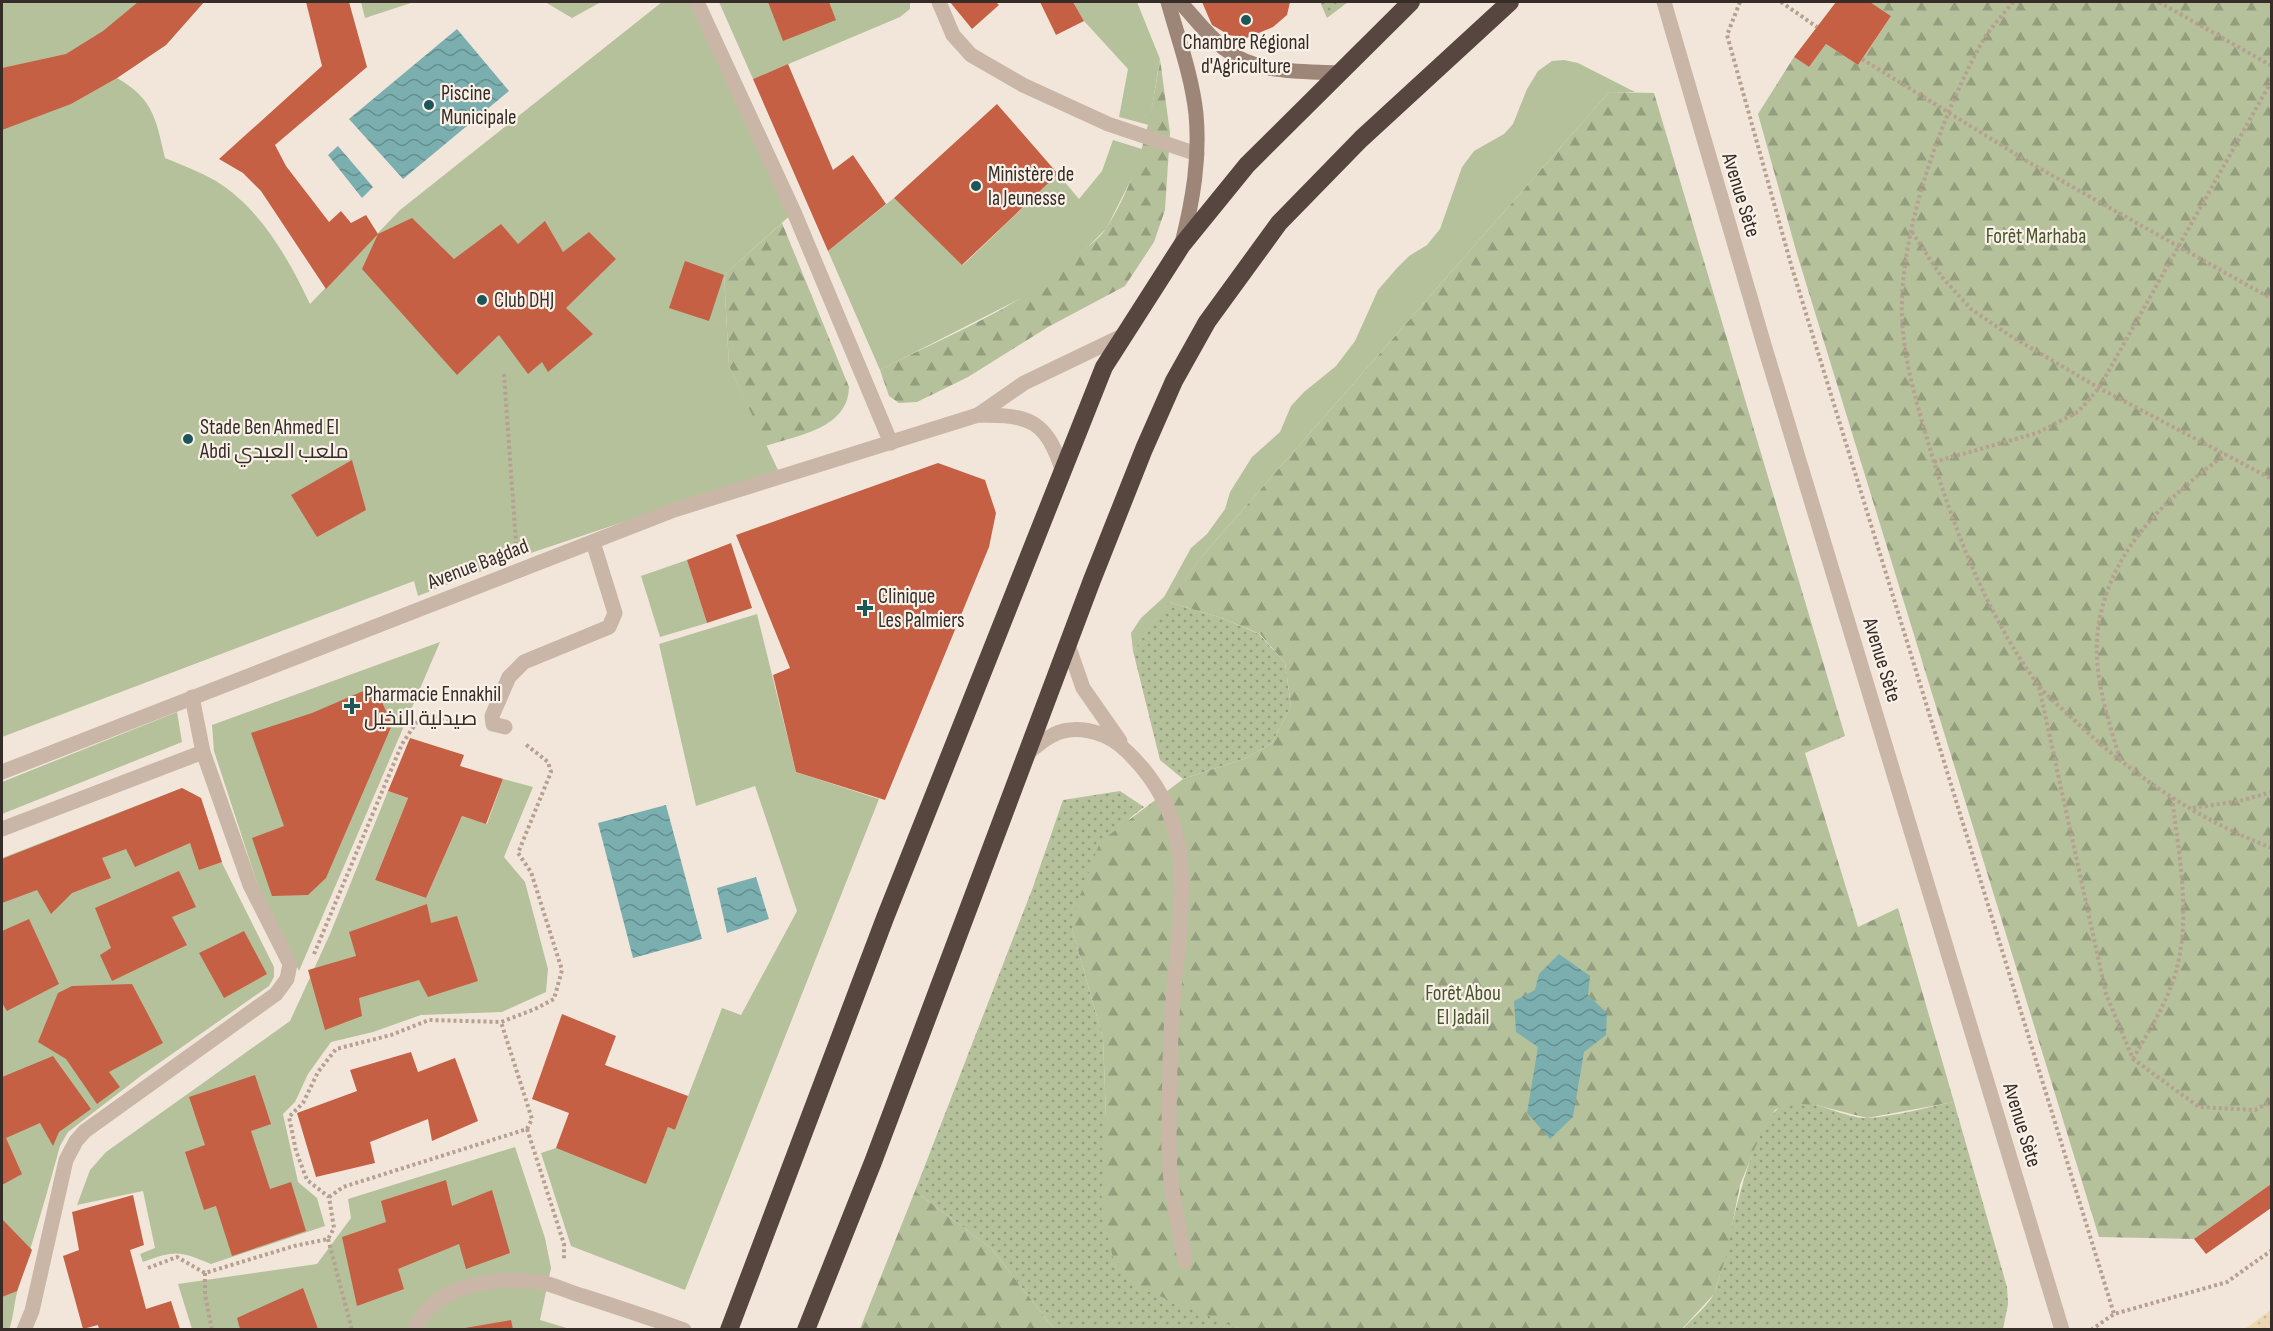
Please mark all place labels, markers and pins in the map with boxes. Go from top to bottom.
marker: Chambre Régional d'Agriculture [1239,13,1253,27]
place label: Chambre Régional d'Agriculture [1183,30,1309,79]
place label: Piscine Municipale [441,81,517,130]
marker: Piscine Municipale [422,98,436,112]
place label: Ministère de la Jeunesse [988,162,1074,211]
marker: Ministère de la Jeunesse [969,179,983,193]
place label: Club DHJ [494,288,554,313]
marker: Club DHJ [475,293,489,307]
place label: Stade Ben Ahmed El Abdi ملعب العبدي [199,415,349,467]
marker: Stade Ben Ahmed El Abdi ملعب العبدي [181,432,195,446]
place label: Clinique Les Palmiers [878,584,965,633]
marker: Clinique Les Palmiers [856,599,874,617]
place label: Pharmacie Ennakhil صيدلية النخيل [364,682,501,731]
marker: Pharmacie Ennakhil صيدلية النخيل [345,699,359,713]

